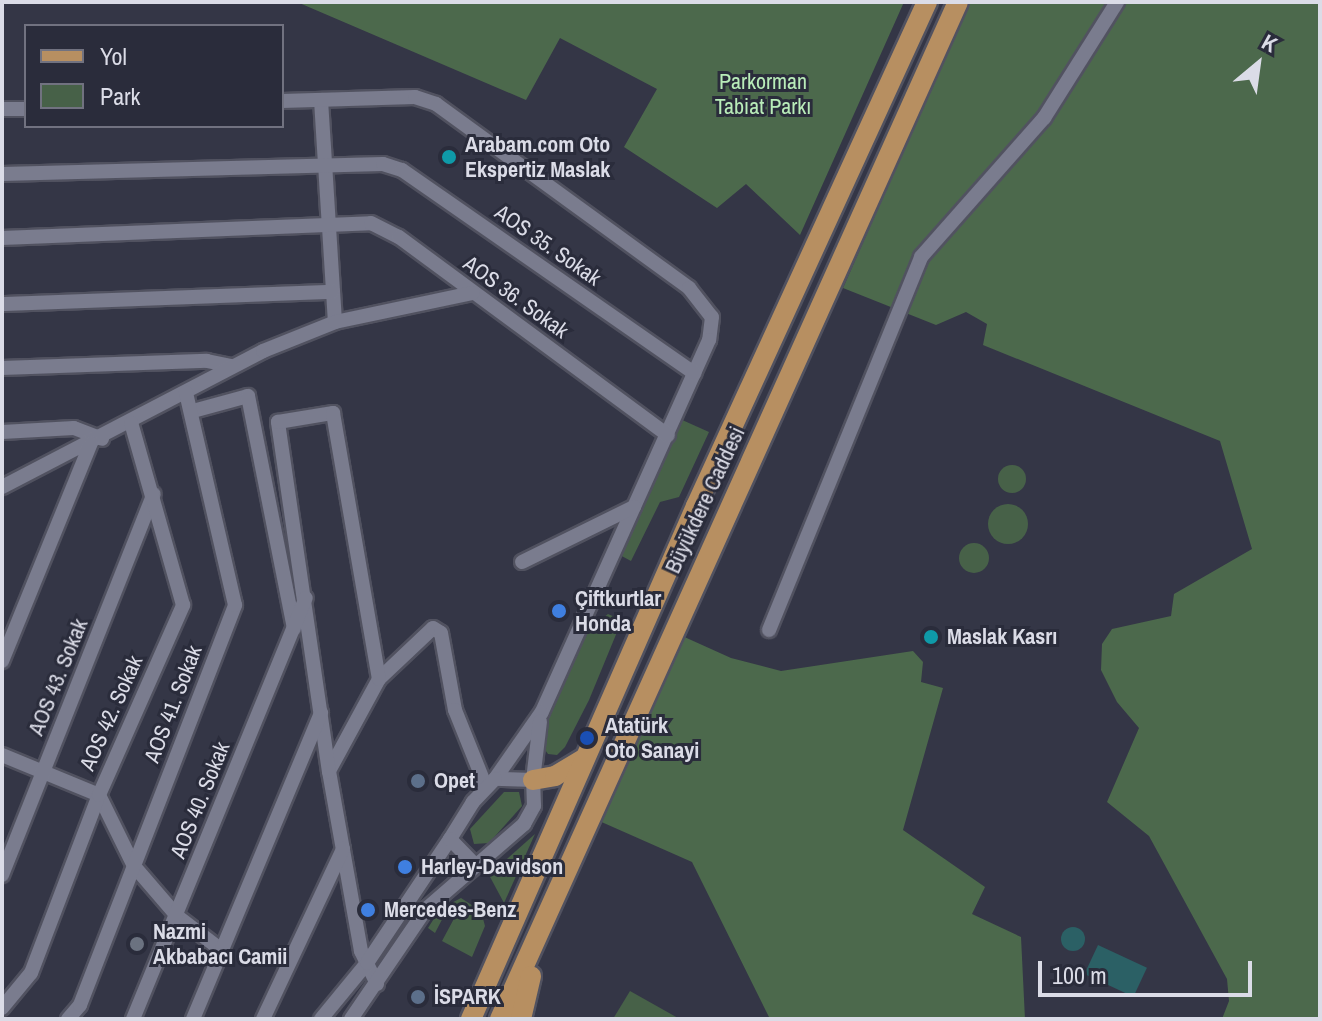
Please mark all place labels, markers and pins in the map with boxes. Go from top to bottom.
place label: Arabam.com Oto Ekspertiz Maslak [465,131,610,182]
marker: Arabam.com Oto Ekspertiz Maslak [440,148,458,166]
place label: Çiftkurtlar Honda [575,585,661,636]
marker: Çiftkurtlar Honda [550,602,568,620]
place label: Maslak Kasrı [947,624,1057,650]
marker: Maslak Kasrı [922,628,940,646]
place label: Atatürk Oto Sanayi [605,712,699,764]
marker: Atatürk Oto Sanayi [576,727,598,749]
place label: Opet [434,768,475,794]
marker: Opet [409,772,427,790]
place label: Harley-Davidson [421,854,563,880]
marker: Harley-Davidson [396,858,414,876]
place label: Mercedes-Benz [384,897,516,923]
marker: Mercedes-Benz [359,901,377,919]
place label: Nazmi Akbabacı Camii [153,918,287,970]
marker: Nazmi Akbabacı Camii [128,935,146,953]
place label: İSPARK [434,984,501,1010]
marker: İSPARK [409,988,427,1006]

